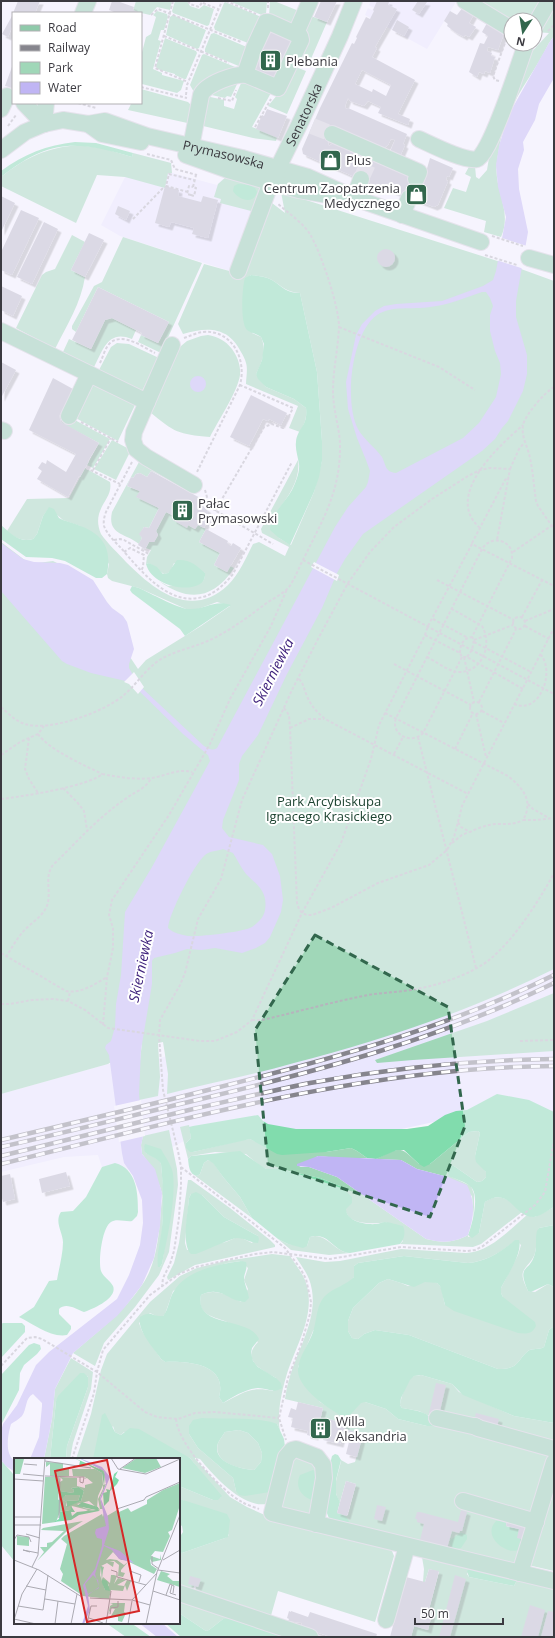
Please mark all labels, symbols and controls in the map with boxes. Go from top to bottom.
legend [12,12,142,104]
north arrow [503,12,543,52]
text: Road [48,19,77,36]
text: N [515,34,527,51]
text: Railway [48,39,91,56]
building icon: Plebania [258,48,284,74]
place label: Plebania [286,52,338,70]
text: Park [48,59,74,76]
text: Water [48,79,82,96]
street label: Senatorska [281,80,326,149]
street label: Prymasowska [181,136,267,173]
shop icon: Plus [317,147,343,173]
place label: Plus [346,151,371,169]
place label: Centrum Zaopatrzenia Medycznego [264,179,400,212]
shop icon: Centrum Zaopatrzenia Medycznego [403,182,429,208]
place label: Pałac Prymasowski [198,494,277,527]
building icon: Pałac Prymasowski [170,497,196,523]
water label: Skierniewka [247,635,298,709]
park label: Park Arcybiskupa Ignacego Krasickiego [266,792,392,825]
water label: Skierniewka [124,928,157,1004]
place label: Willa Aleksandria [336,1412,407,1445]
building icon: Willa Aleksandria [308,1415,334,1441]
inset map [14,1458,180,1624]
scale bar [415,1600,503,1626]
text: 50 m [421,1605,449,1622]

